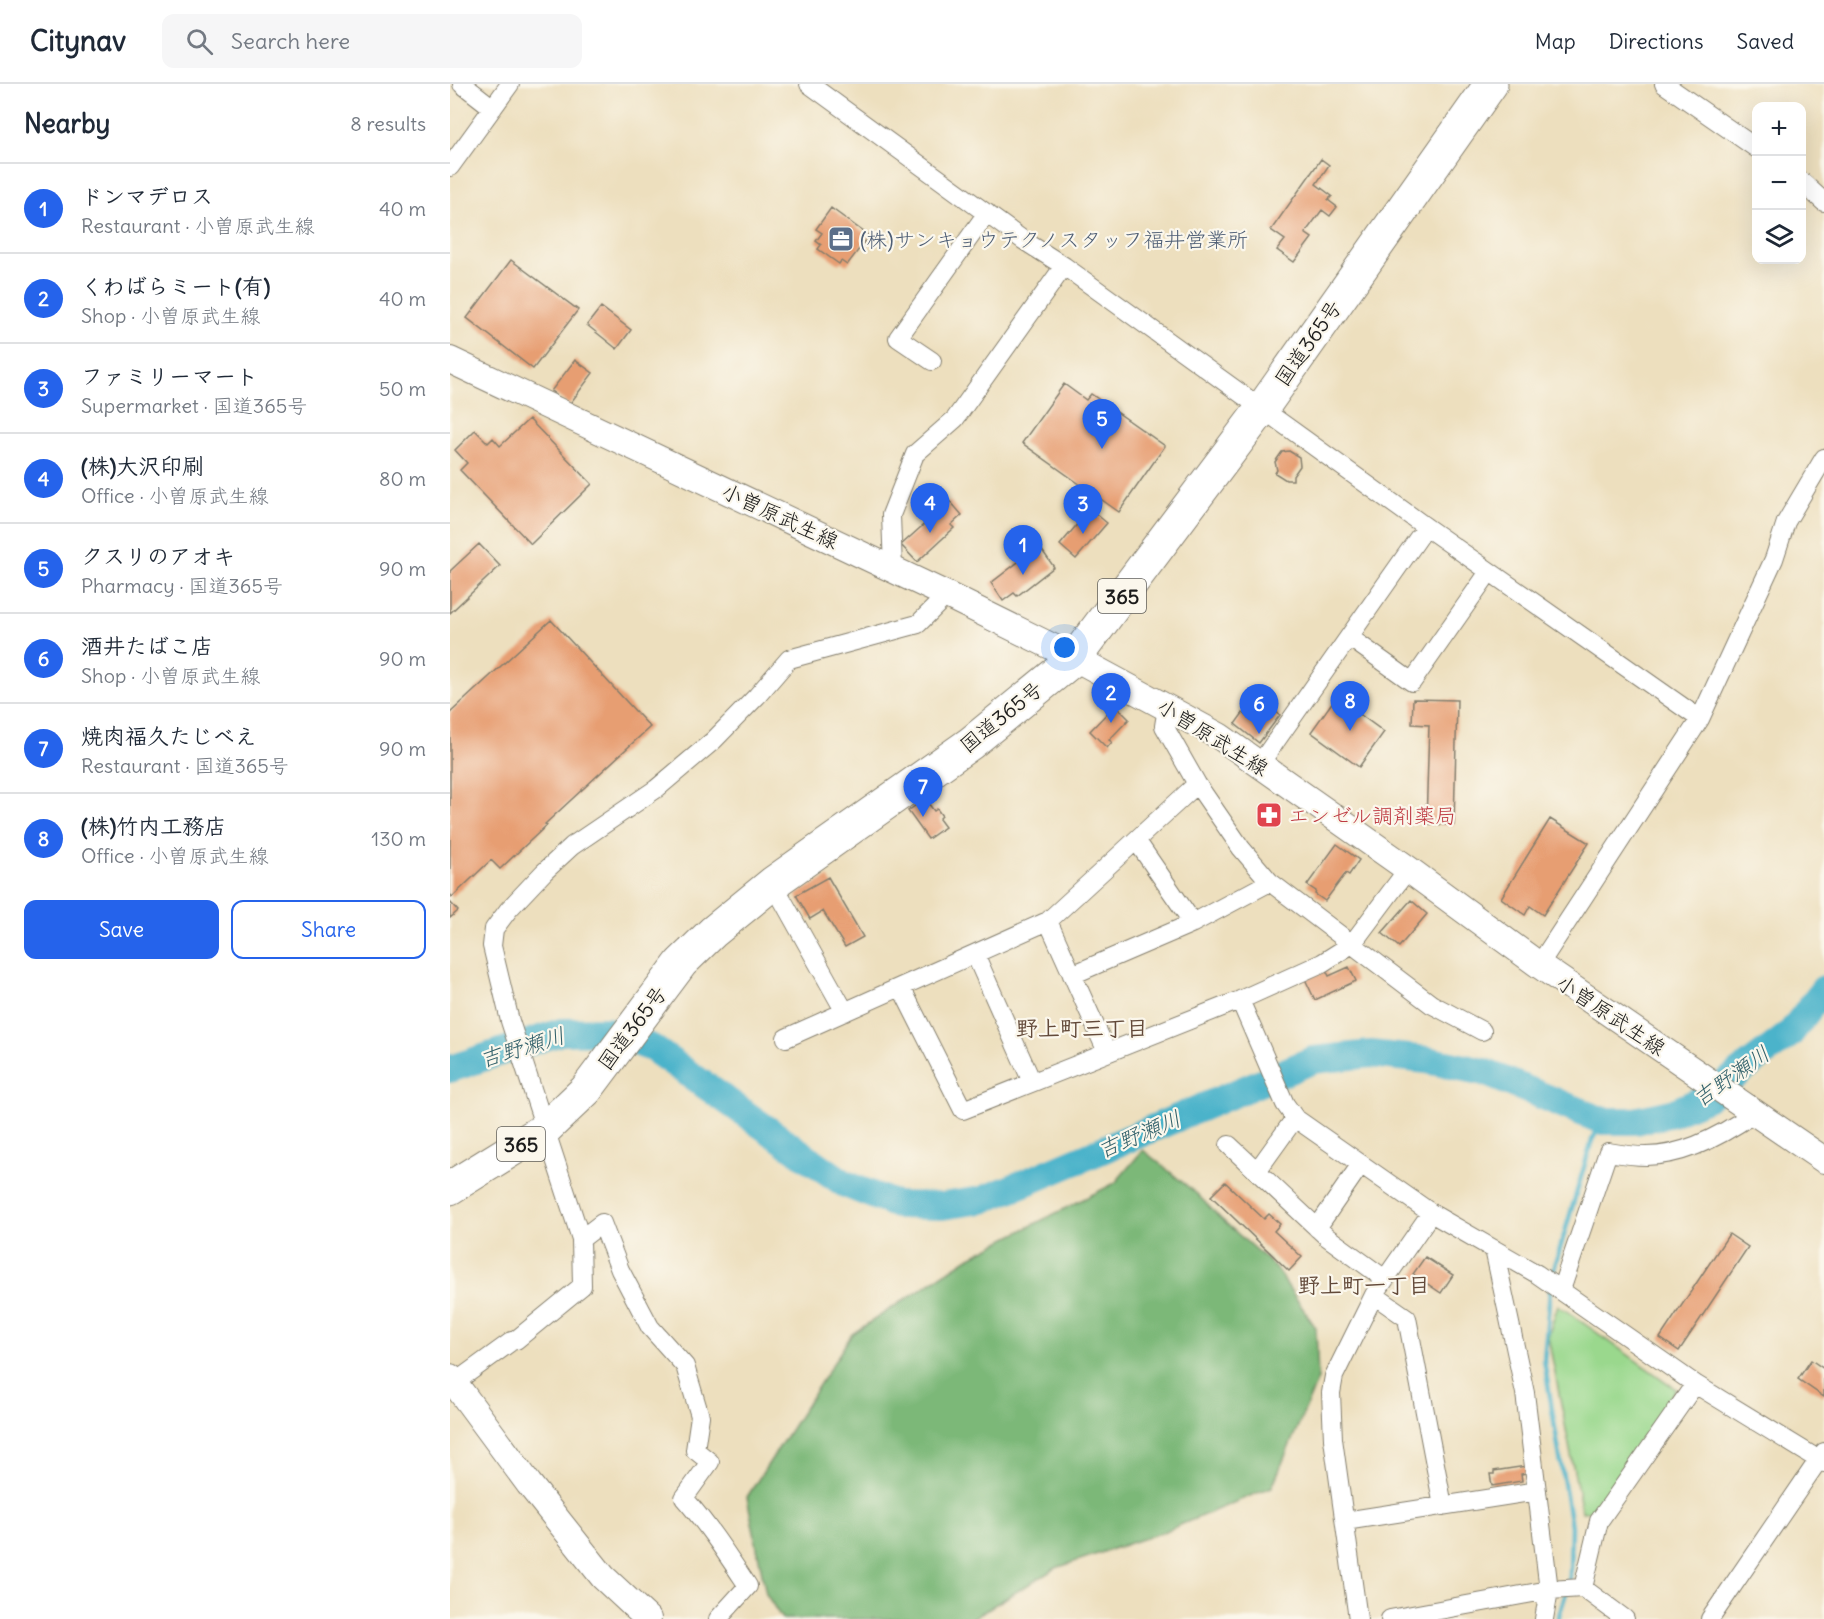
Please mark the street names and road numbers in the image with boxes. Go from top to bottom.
street label: 国道365号 [1269,295,1347,391]
street label: 小曽原武生線 [717,477,843,555]
road number: 365 [1098,579,1146,613]
street label: 国道365号 [954,675,1048,759]
street label: 小曽原武生線 [1152,692,1274,782]
street label: 小曽原武生線 [1551,969,1671,1061]
street label: 国道365号 [591,980,673,1076]
road number: 365 [497,1127,545,1161]

